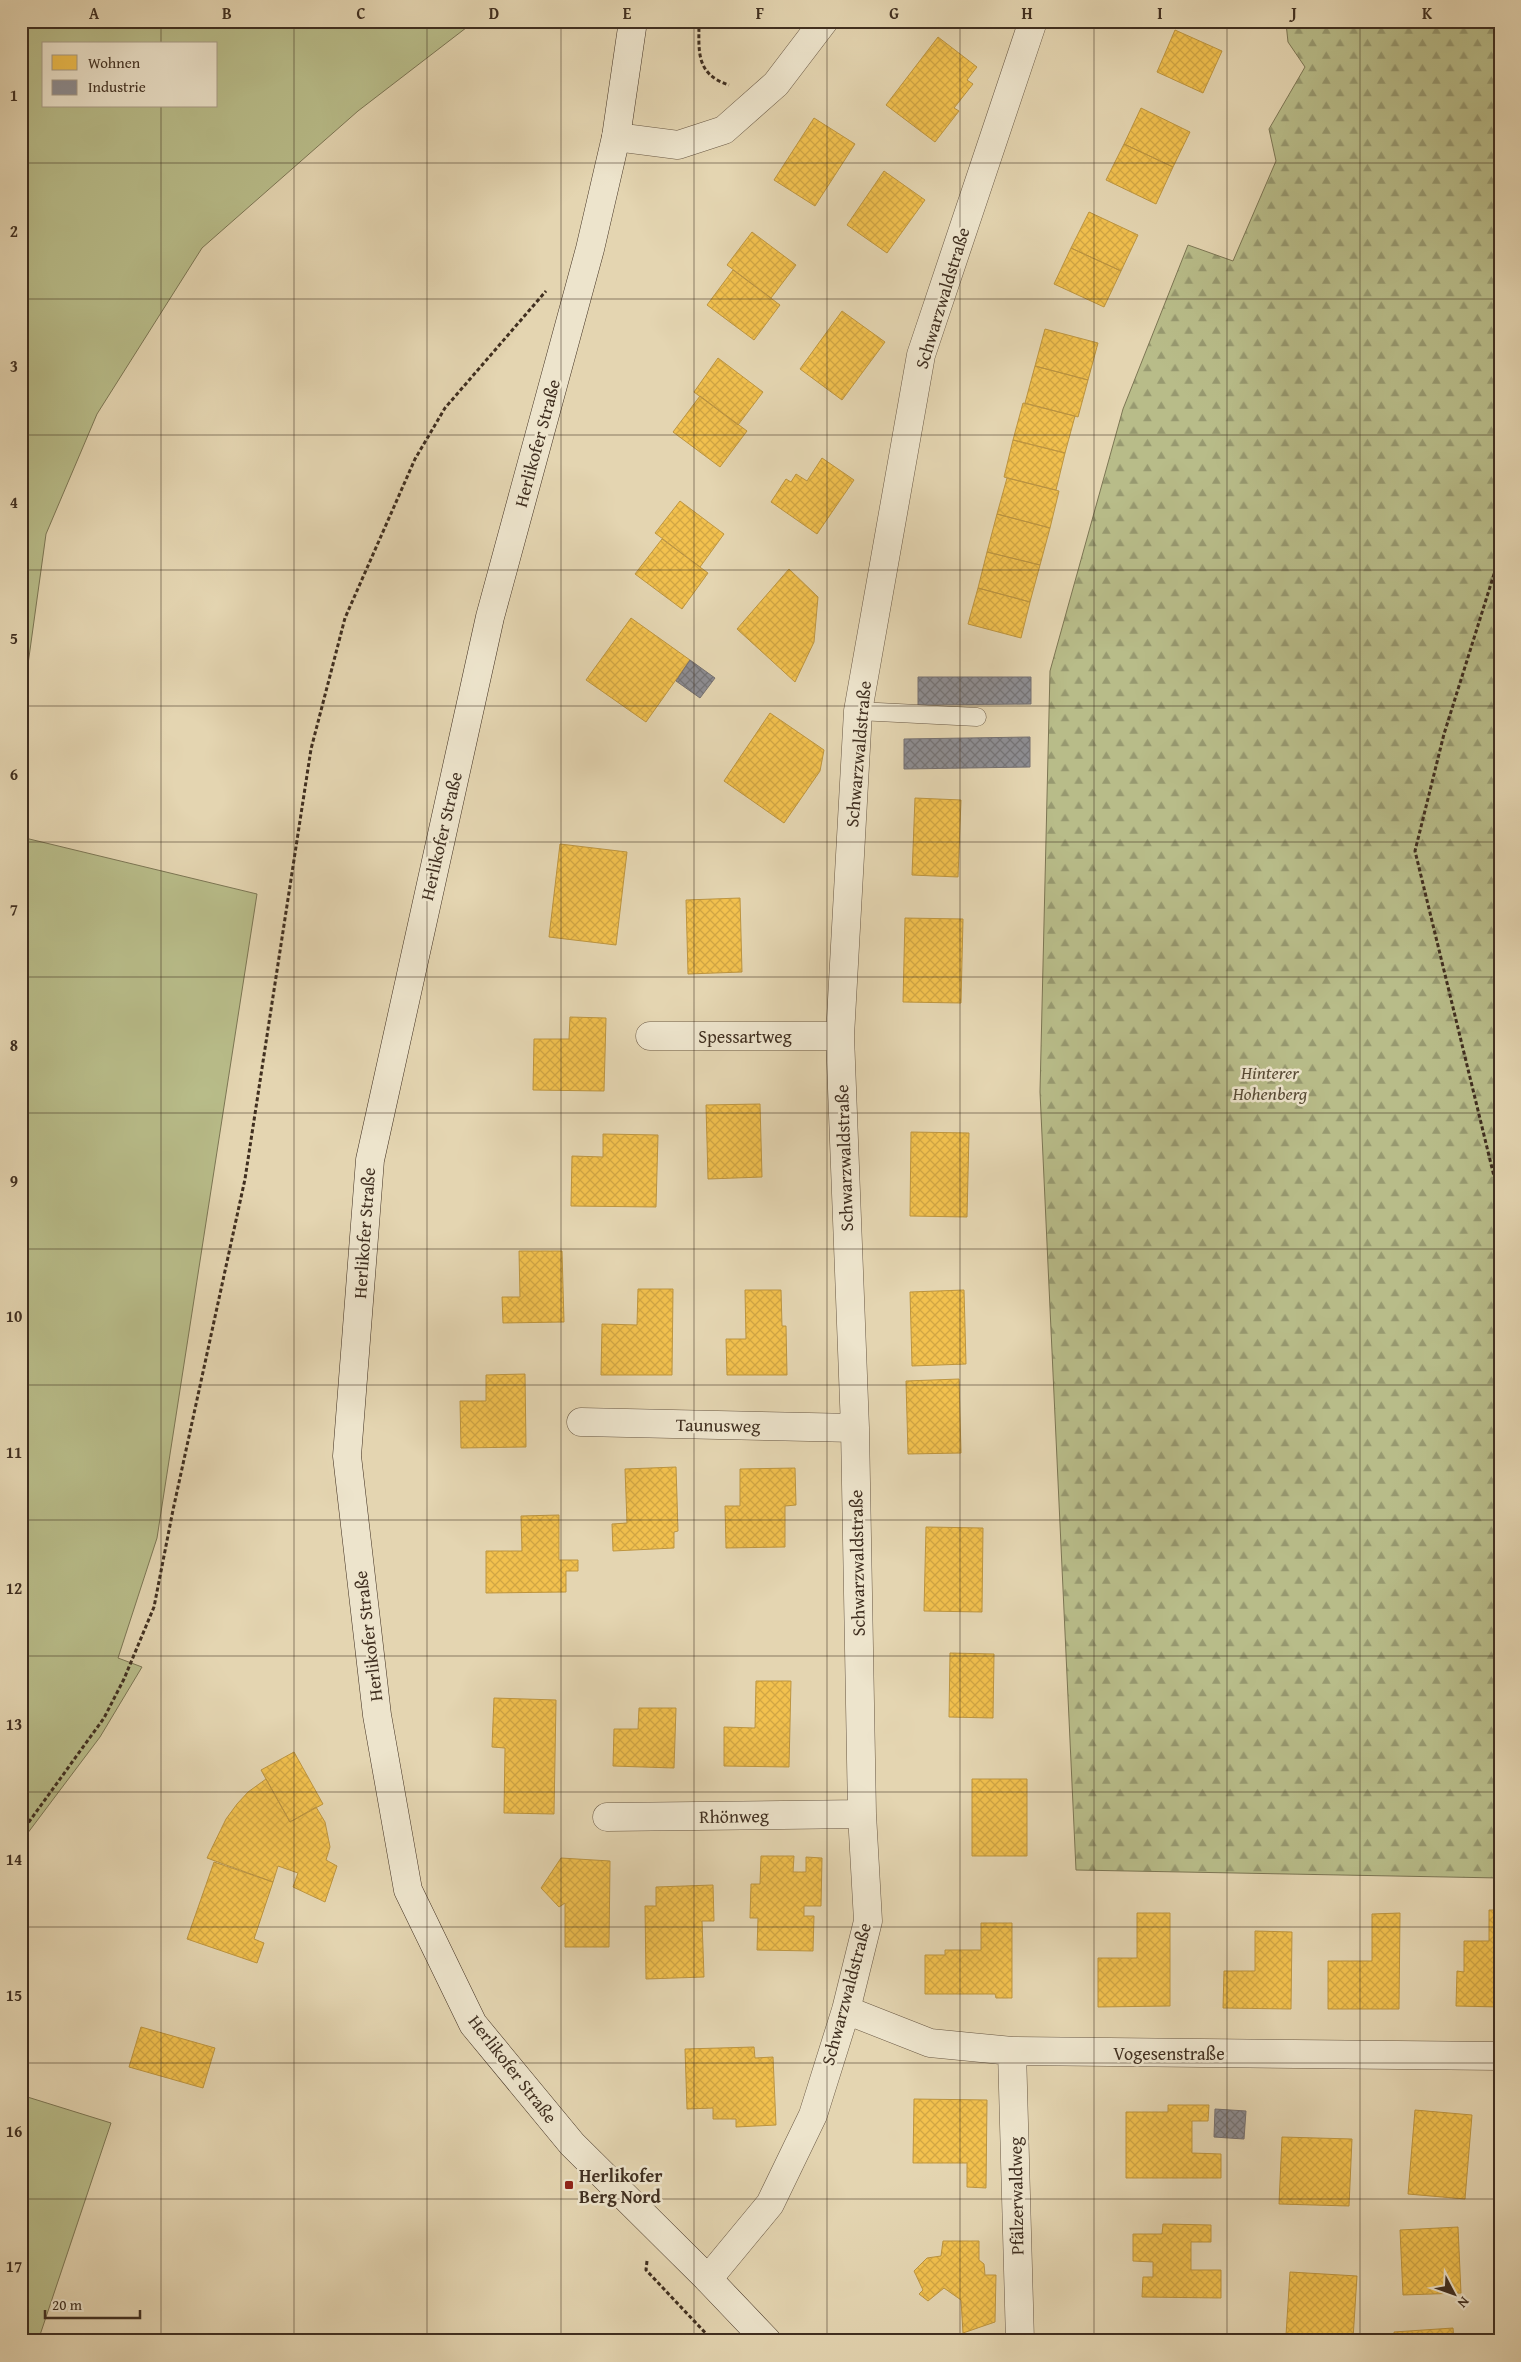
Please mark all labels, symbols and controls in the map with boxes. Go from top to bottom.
text: A [89,1,100,25]
text: B [222,1,232,25]
text: C [356,1,366,25]
text: D [489,1,499,25]
text: E [623,1,632,25]
text: F [756,1,764,25]
text: G [889,1,899,25]
text: H [1021,1,1033,25]
text: I [1157,1,1163,25]
text: J [1288,1,1297,25]
text: K [1422,1,1433,25]
legend [42,42,218,108]
text: Wohnen [88,52,141,73]
text: Industrie [88,76,146,97]
text: 1 [10,83,18,107]
text: 2 [10,219,18,243]
street label: Schwarzwaldstraße [908,224,976,372]
text: 3 [10,354,18,378]
street label: Herlikofer Straße [507,376,567,510]
text: 4 [10,490,18,514]
text: 5 [10,626,18,650]
street label: Schwarzwaldstraße [838,680,878,828]
text: 6 [10,762,18,786]
street label: Herlikofer Straße [413,769,469,903]
text: 7 [10,897,18,921]
street label: Spessartweg [698,1023,792,1050]
text: 8 [10,1033,18,1057]
park label: Hinterer Hohenberg [1232,1059,1307,1107]
street label: Schwarzwaldstraße [828,1084,860,1232]
street label: Herlikofer Straße [346,1167,382,1299]
text: 9 [10,1169,18,1193]
text: 10 [6,1304,22,1328]
street label: Taunusweg [676,1411,760,1439]
text: 11 [6,1440,22,1464]
street label: Schwarzwaldstraße [842,1489,872,1637]
street label: Herlikofer Straße [347,1569,389,1703]
text: 12 [6,1576,22,1600]
text: 13 [6,1712,22,1736]
street label: Rhönweg [699,1802,769,1830]
text: 14 [6,1847,22,1871]
street label: Schwarzwaldstraße [814,1920,878,2068]
text: 15 [6,1983,22,2007]
street label: Herlikofer Straße [462,2009,564,2129]
street label: Vogesenstraße [1113,2040,1225,2067]
text: 16 [6,2119,22,2143]
street label: Pfälzerwaldweg [1001,2137,1031,2255]
place label: Herlikofer Berg Nord [579,2162,663,2210]
marker: Herlikofer Berg Nord [563,2179,575,2191]
text: 17 [6,2254,22,2278]
north arrow [1428,2270,1478,2320]
scale bar [45,2287,140,2319]
text: N [1453,2292,1474,2313]
text: 20 m [52,2294,83,2315]

